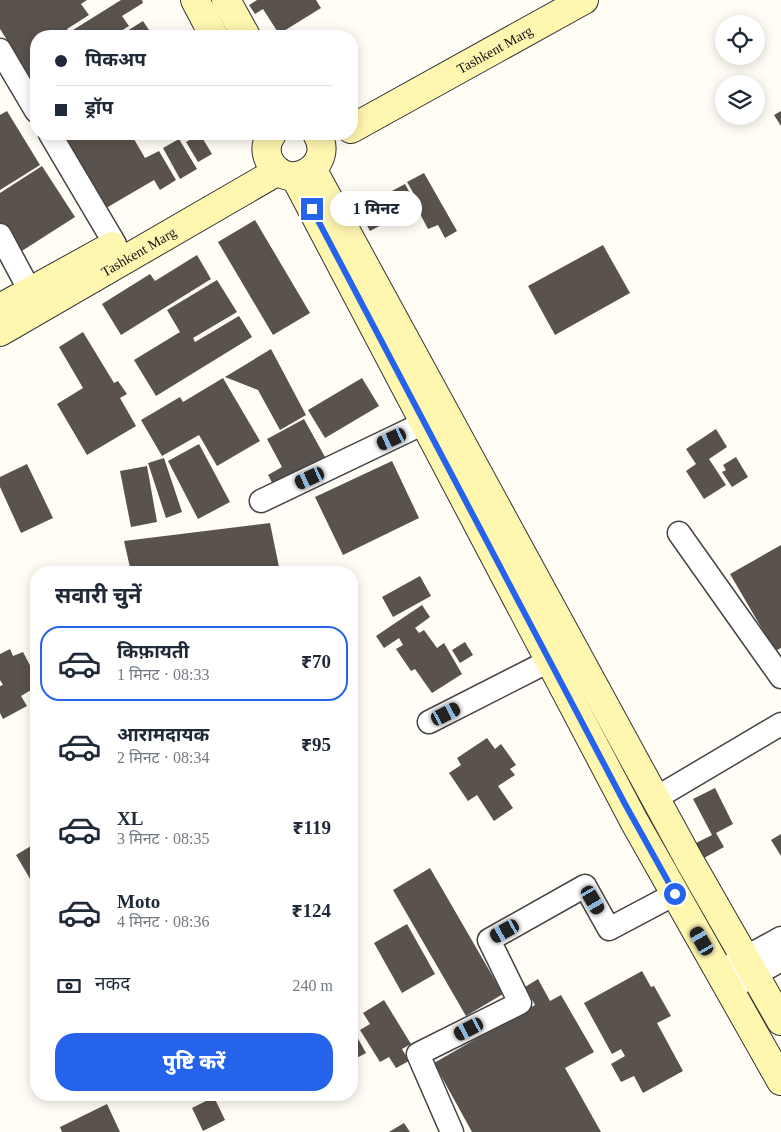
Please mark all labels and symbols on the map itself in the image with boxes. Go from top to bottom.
street label: Tashkent Marg [454,23,535,77]
callout: 1 मिनट [330,192,422,226]
route end [301,198,323,220]
street label: Tashkent Marg [99,225,179,280]
car [375,426,408,452]
car [293,465,326,491]
car [429,701,462,727]
car [579,883,606,917]
route start [664,883,686,905]
car [488,917,521,945]
car [688,924,715,958]
car [452,1016,485,1042]

